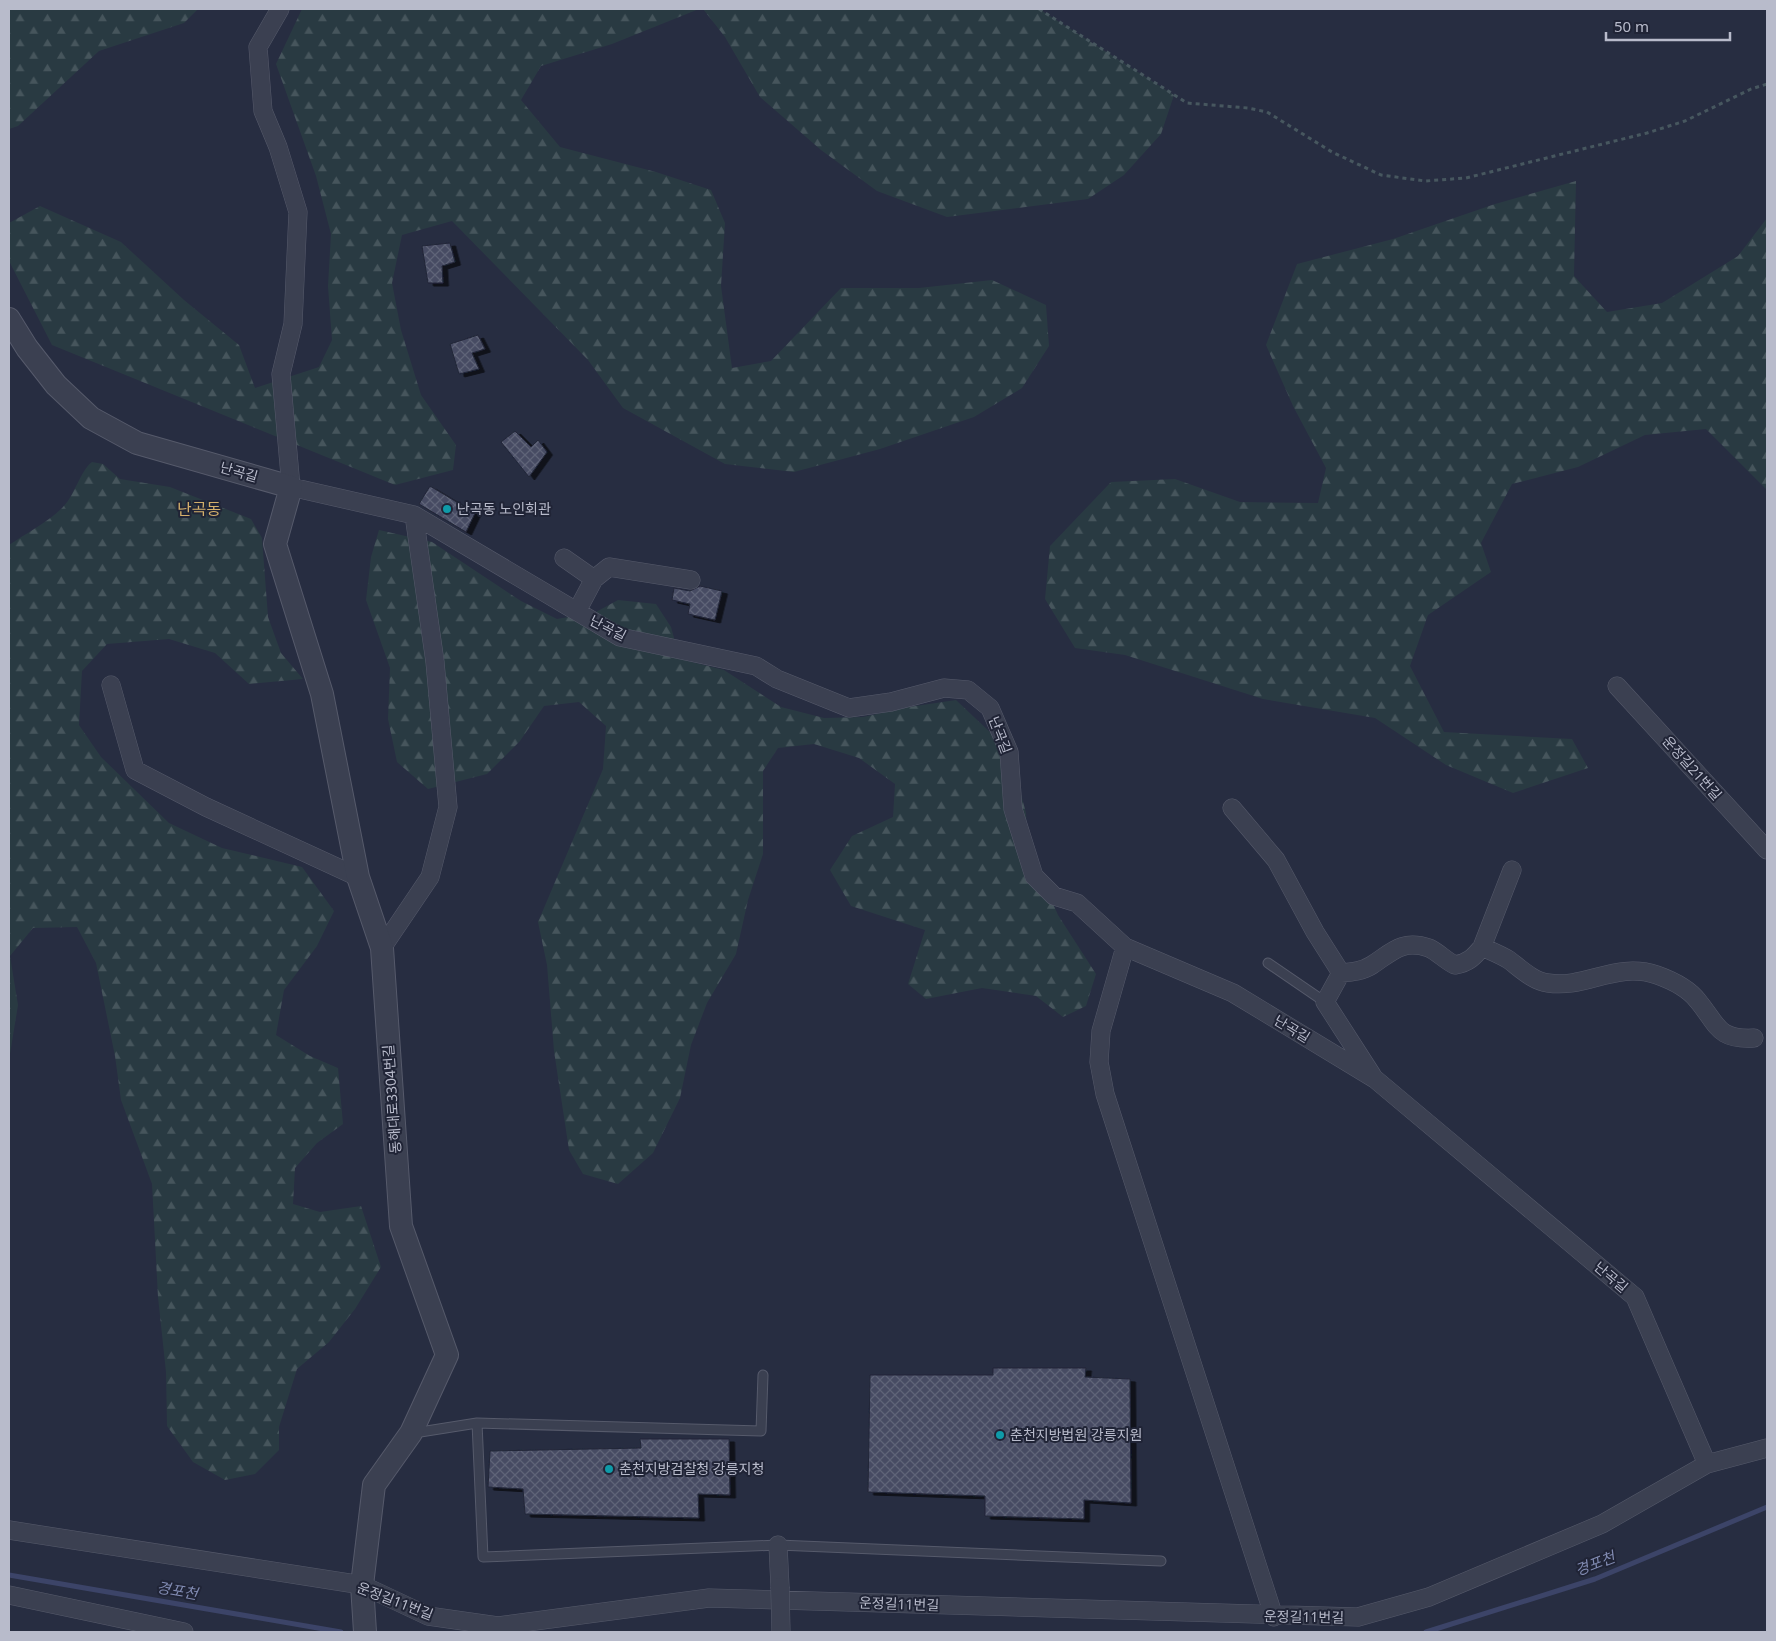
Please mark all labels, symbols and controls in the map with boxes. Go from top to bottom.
scale bar [1606,10,1730,42]
text: 50 m [1614,16,1649,36]
street label: 난곡길 [218,457,260,486]
district label: 난곡동 [177,498,221,520]
place label: 난곡동 노인회관 [457,499,551,518]
marker: 난곡동 노인회관 [441,503,453,515]
street label: 난곡길 [587,610,630,645]
street label: 난곡길 [985,713,1016,756]
street label: 운정길21번길 [1658,731,1726,804]
street label: 난곡길 [1271,1010,1314,1047]
street label: 동해대로3304번길 [378,1044,405,1154]
street label: 난곡길 [1590,1257,1632,1296]
place label: 춘천지방법원 강릉지원 [1010,1425,1142,1444]
marker: 춘천지방법원 강릉지원 [994,1429,1006,1441]
place label: 춘천지방검찰청 강릉지청 [619,1459,764,1478]
marker: 춘천지방검찰청 강릉지청 [603,1463,615,1475]
water label: 경포천 [1572,1546,1620,1580]
water label: 경포천 [155,1577,201,1604]
street label: 운정길11번길 [354,1577,436,1624]
street label: 운정길11번길 [858,1593,940,1614]
street label: 운정길11번길 [1264,1606,1344,1627]

